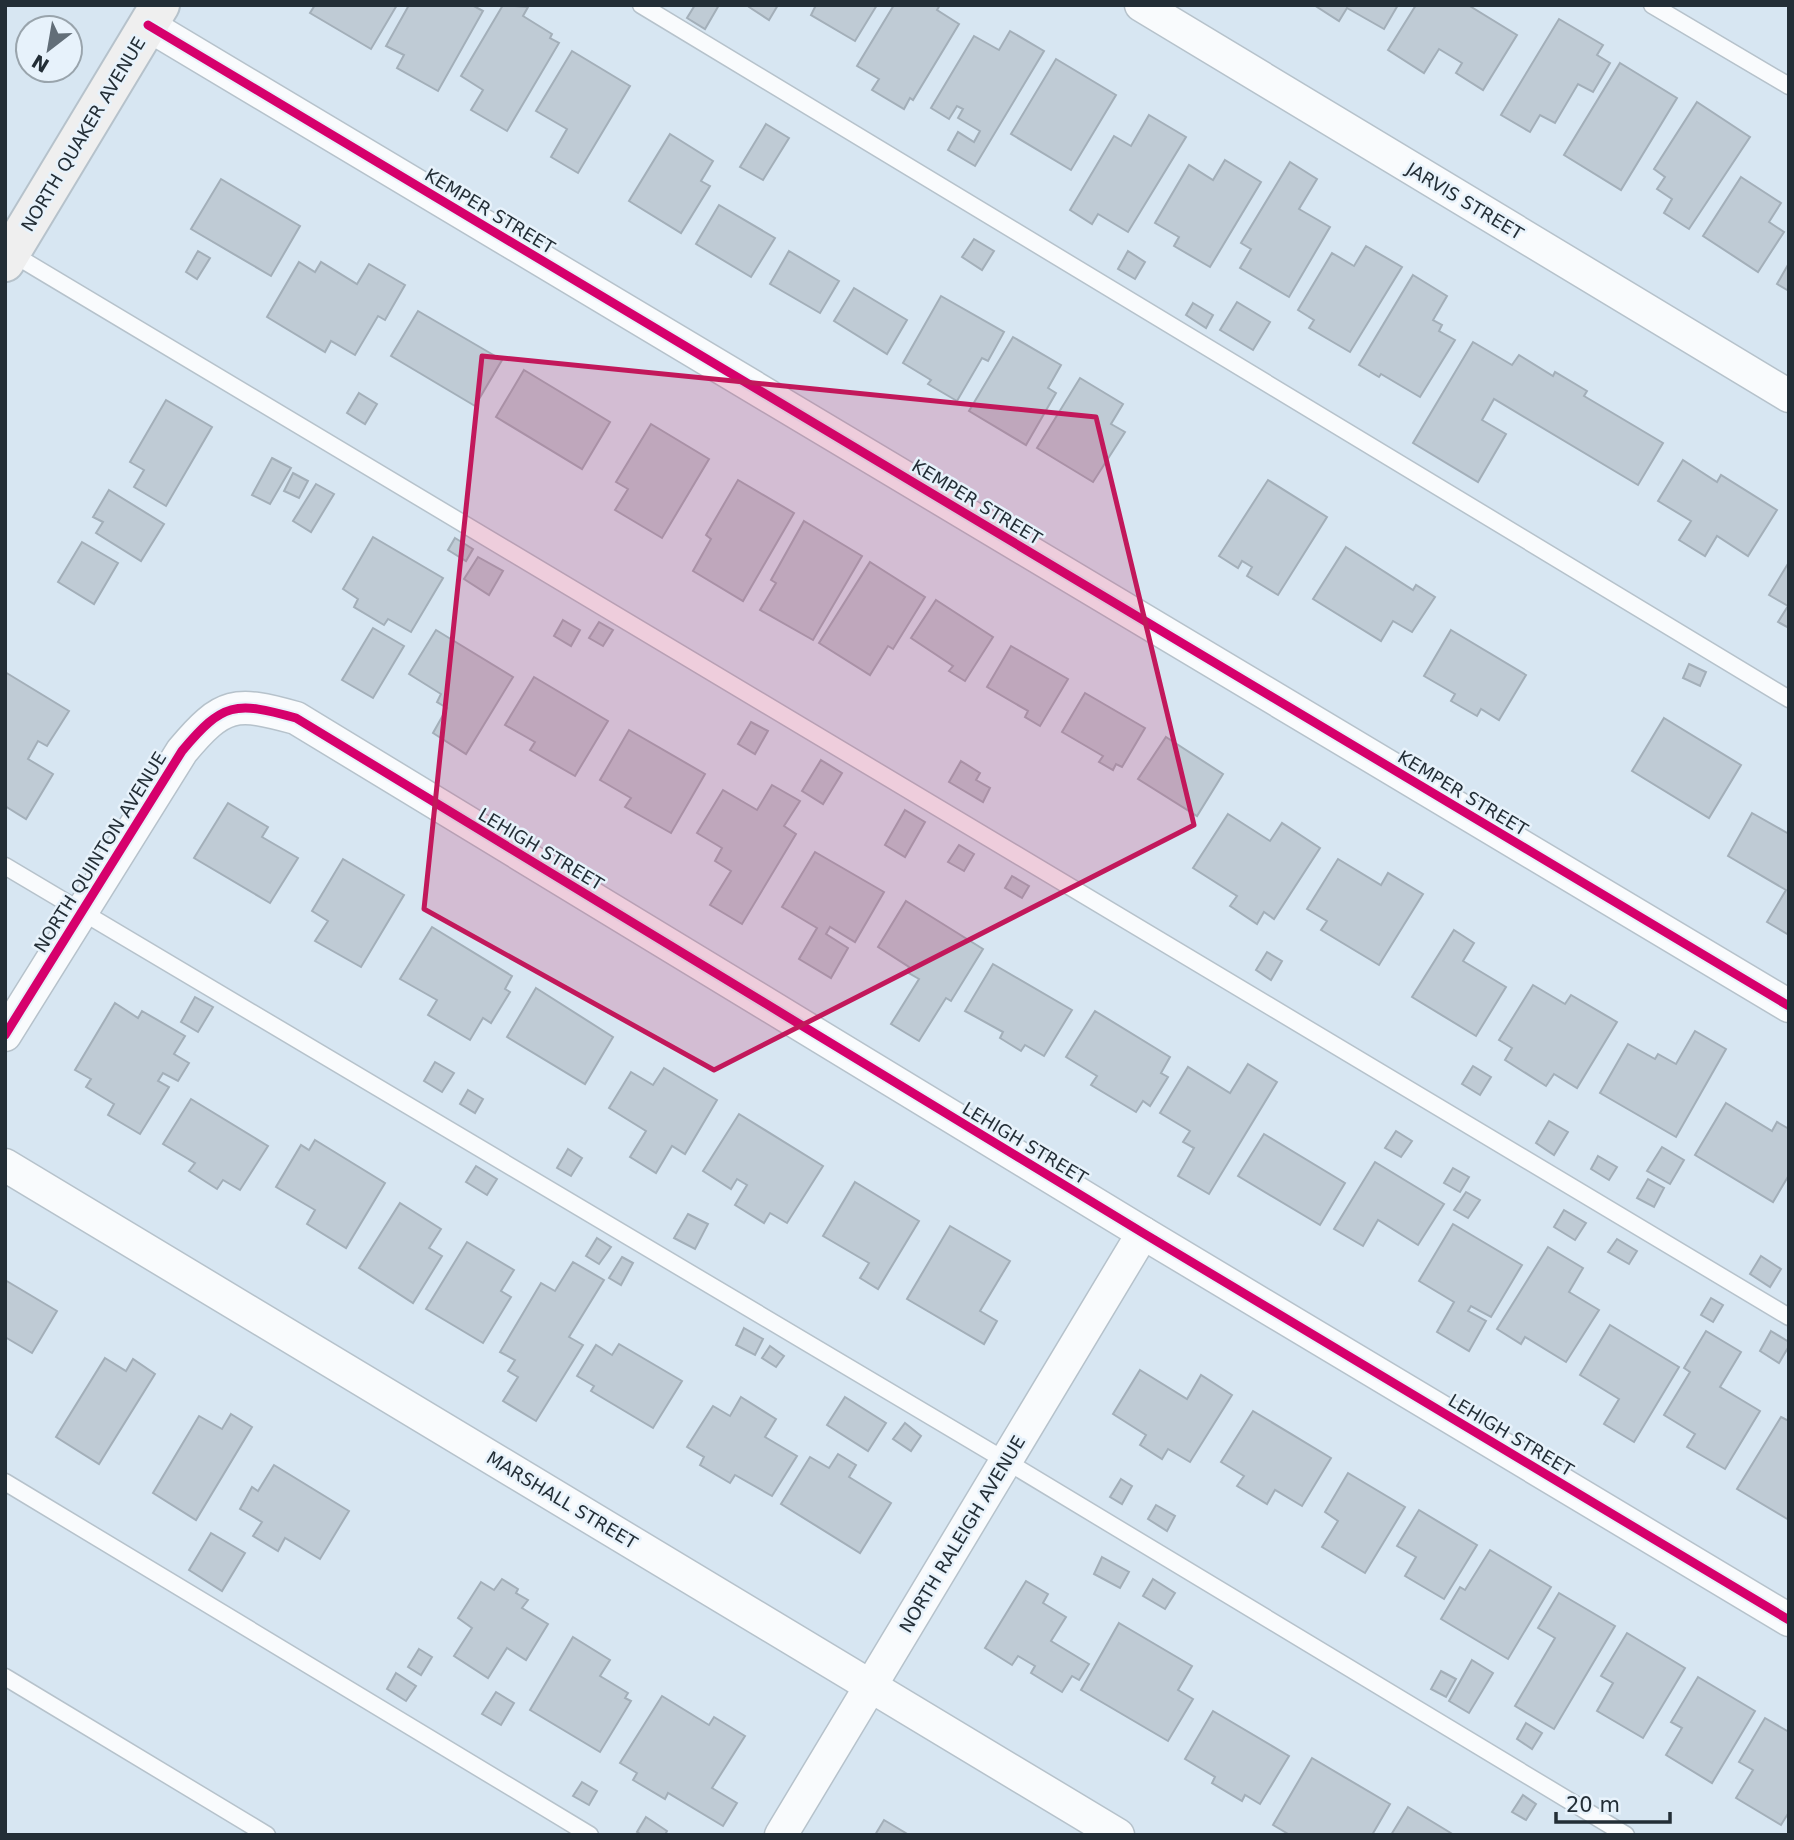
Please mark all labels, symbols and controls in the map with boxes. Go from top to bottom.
north arrow [14,14,84,84]
street label: NORTH QUAKER AVENUE [16,33,150,235]
street label: JARVIS STREET [1402,157,1528,245]
street label: KEMPER STREET [421,164,560,259]
street label: KEMPER STREET [908,455,1047,550]
street label: KEMPER STREET [1394,746,1533,841]
street label: NORTH QUINTON AVENUE [30,748,170,956]
street label: LEHIGH STREET [475,803,608,895]
street label: LEHIGH STREET [959,1097,1092,1189]
street label: LEHIGH STREET [1445,1389,1578,1481]
street label: NORTH RALEIGH AVENUE [895,1432,1029,1636]
street label: MARSHALL STREET [483,1447,642,1554]
scale bar [1556,1780,1670,1824]
text: 20 m [1566,1793,1620,1817]

